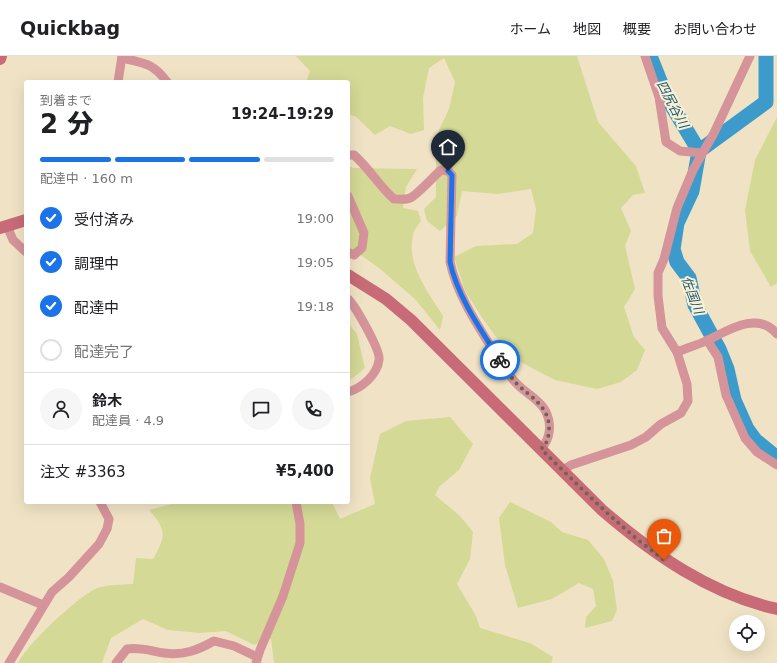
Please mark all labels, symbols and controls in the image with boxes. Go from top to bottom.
text: Quickbag [20,17,120,39]
text: ホーム [509,21,551,37]
text: 地図 [573,21,601,37]
text: 概要 [623,21,651,37]
text: お問い合わせ [673,21,757,37]
water label: 四尻谷川 [654,78,692,132]
text: 到着まで [40,93,92,108]
text: 19:24–19:29 [231,105,334,123]
text: 2 分 [40,109,93,139]
pin [431,130,465,171]
icon: home [437,136,459,158]
text: 配達中 · 160 m [40,171,133,186]
icon: check [40,207,62,229]
text: 受付済み [74,211,134,229]
text: 19:00 [297,211,334,226]
icon: check [40,251,62,273]
text: 調理中 [74,255,119,273]
text: 19:05 [297,255,334,270]
water label: 佐国川 [679,274,707,318]
icon: check [40,295,62,317]
text: 配達中 [74,299,119,317]
text: 19:18 [297,299,334,314]
courier [480,340,520,380]
text: 配達完了 [74,343,134,361]
icon: bike [489,349,511,371]
button: person [40,388,82,430]
button: chat [240,388,282,430]
button: phone [292,388,334,430]
text: 鈴木 [92,392,122,410]
text: 配達員 · 4.9 [92,413,164,428]
text: ¥5,400 [276,462,334,480]
text: 注文 #3363 [40,463,126,481]
pin [647,519,681,560]
icon: bag [653,525,675,547]
map controls [729,615,765,651]
button: locate [729,615,765,651]

